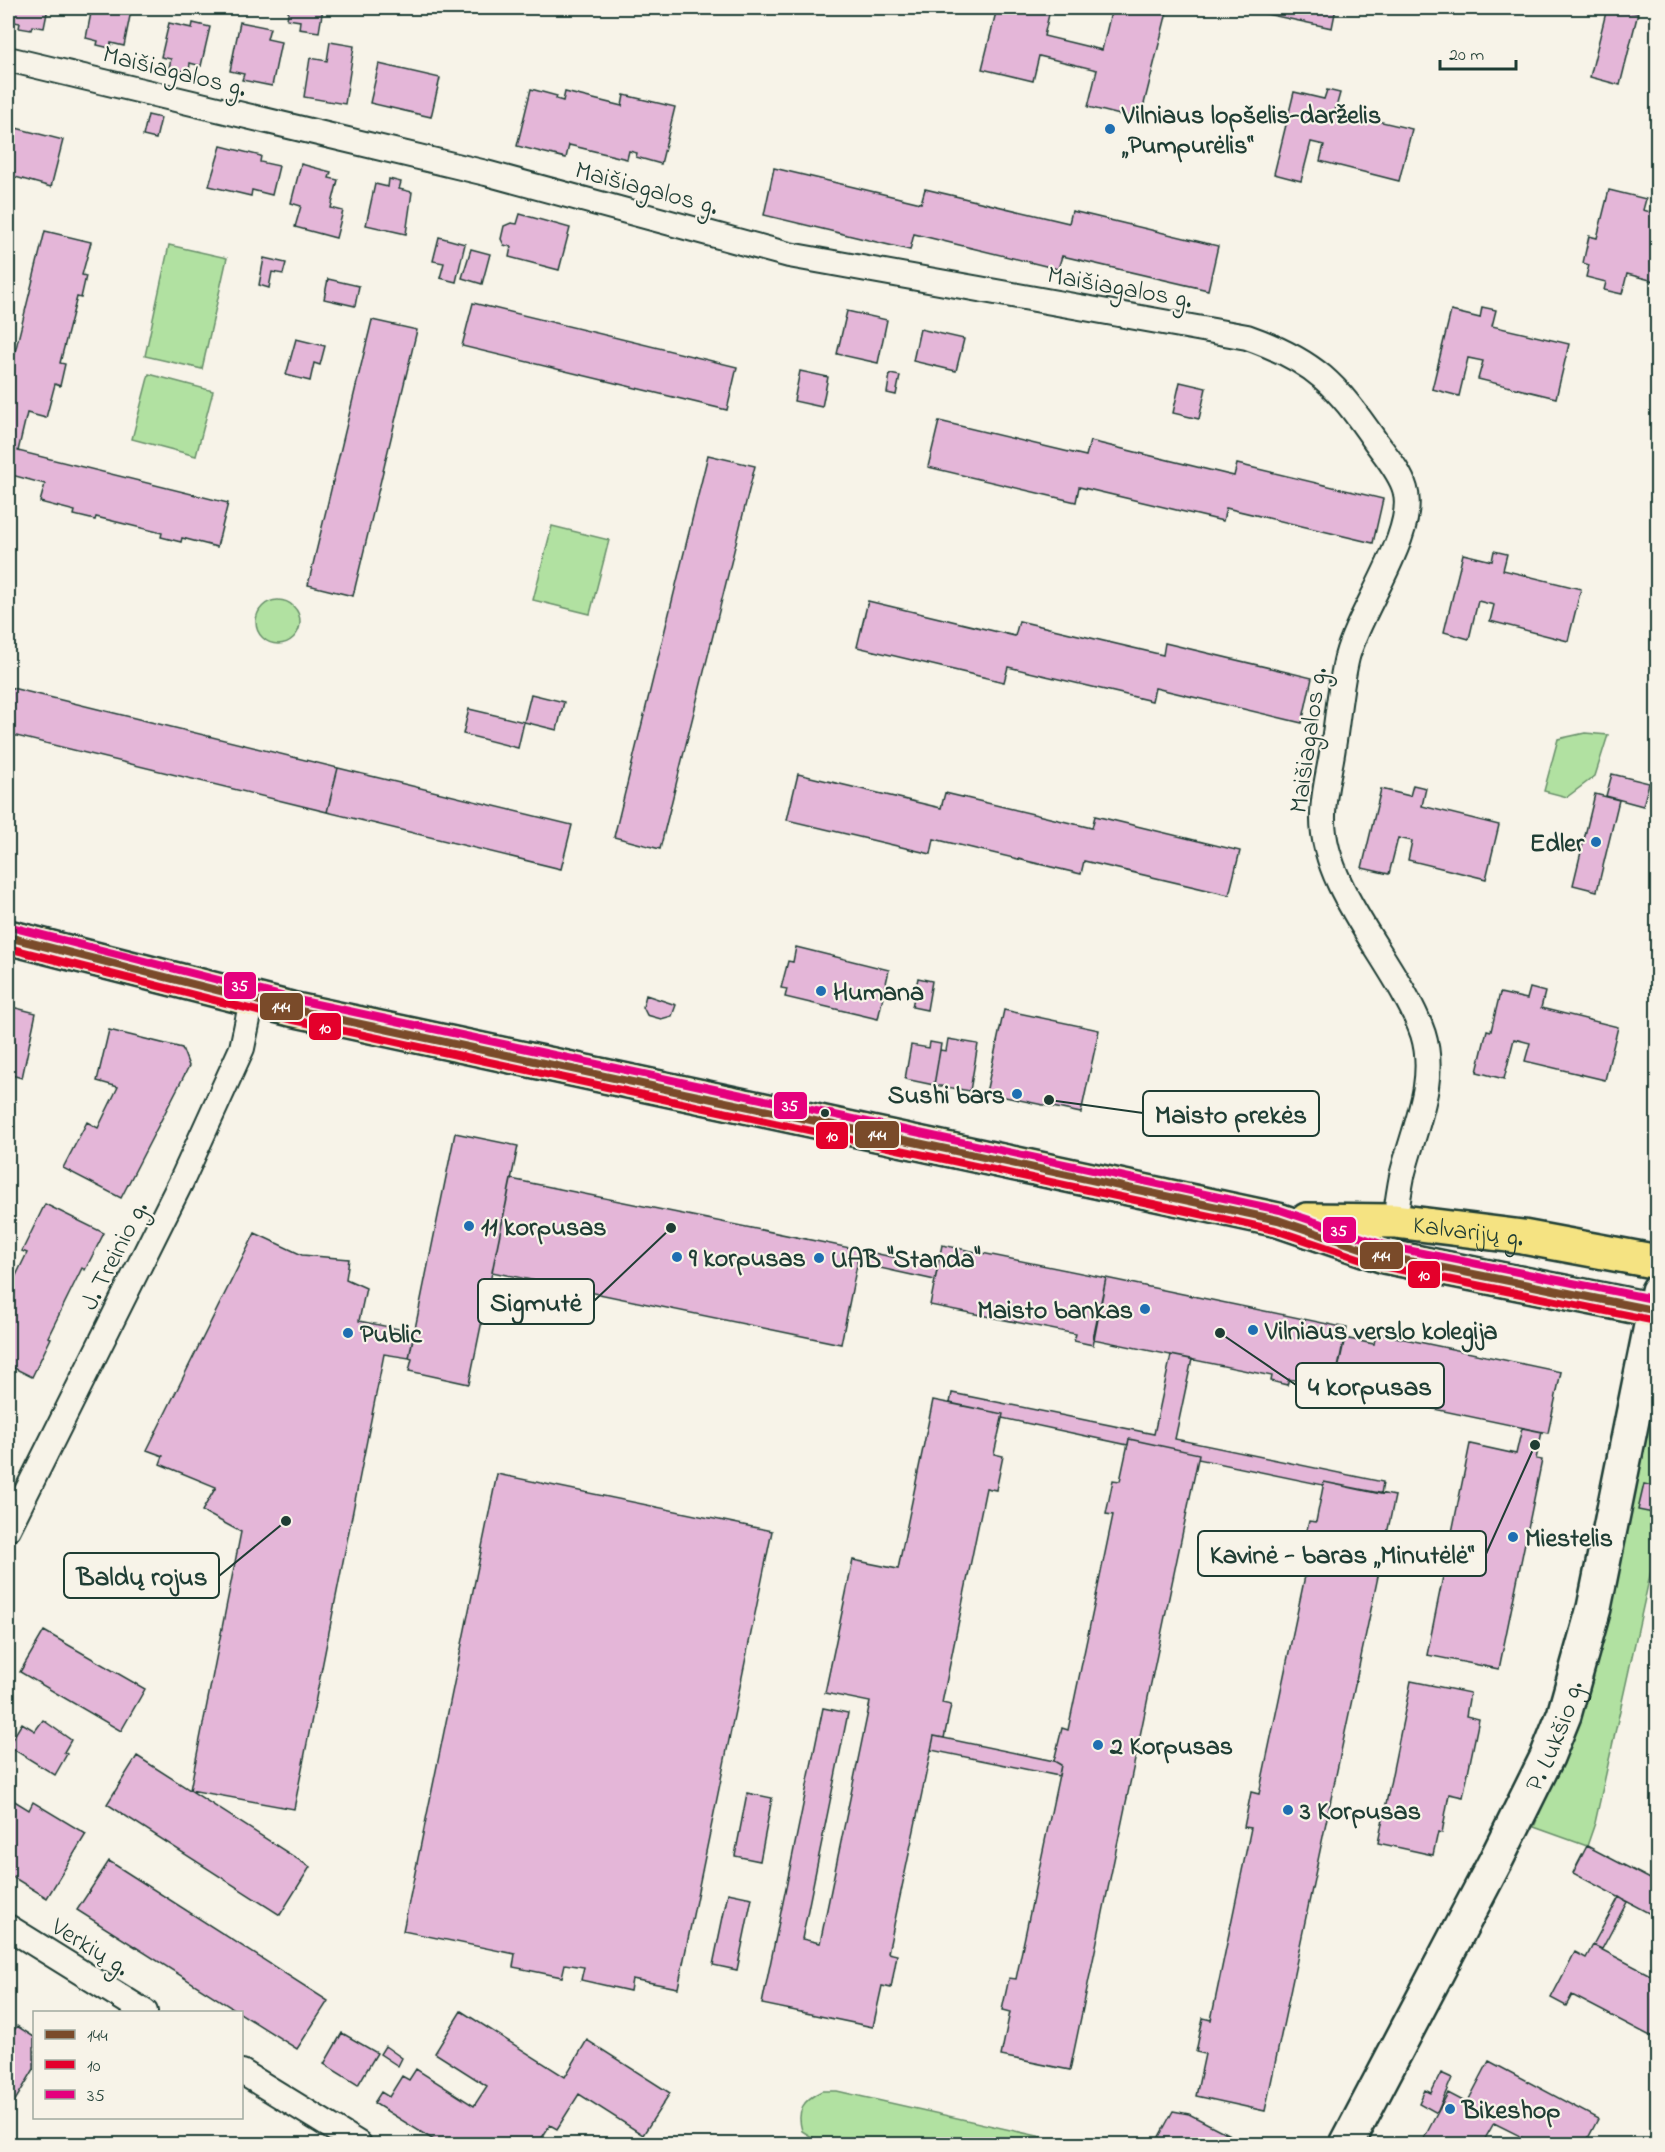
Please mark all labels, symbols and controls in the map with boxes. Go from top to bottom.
scale bar [1440,33,1516,71]
street label: Maišiagalos g. [98,37,250,109]
text: 20 m [1449,43,1484,69]
place label: Vilniaus lopšelis-darželis „Pumpurėlis“ [1121,98,1381,166]
marker: Vilniaus lopšelis-darželis „Pumpurėlis“ [1103,122,1117,136]
street label: Maišiagalos g. [570,153,722,227]
street label: Maišiagalos g. [1044,257,1195,320]
street label: Maišiagalos g. [1281,665,1339,816]
place label: Edler [1530,826,1585,864]
marker: Edler [1589,835,1603,849]
line badge: 35 [223,971,257,1000]
text: 35 [231,975,249,999]
place label: Humana [833,975,924,1013]
marker: Humana [814,984,828,998]
line badge: 144 [259,992,304,1021]
text: 144 [272,996,291,1020]
line badge: 10 [308,1012,342,1041]
text: 10 [319,1017,331,1041]
place label: Sushi bars [888,1078,1005,1116]
marker: Sushi bars [1010,1087,1024,1101]
line badge: 35 [773,1091,808,1120]
callout: Maisto prekės [1143,1091,1319,1136]
text: 35 [781,1095,799,1119]
text: Maisto prekės [1155,1097,1307,1136]
unlabelled marker [819,1107,831,1119]
line badge: 144 [854,1120,900,1149]
line badge: 10 [815,1121,849,1150]
text: 144 [868,1124,887,1148]
text: 10 [826,1125,838,1149]
street label: J. Treinio g. [72,1195,159,1318]
street label: Kalvarijų g. [1410,1207,1526,1259]
place label: 11 korpusas [481,1210,606,1248]
line badge: 35 [1322,1216,1357,1244]
marker: 11 korpusas [462,1219,476,1233]
text: 35 [1330,1220,1348,1244]
place label: 9 korpusas [688,1241,806,1279]
line badge: 144 [1359,1241,1404,1270]
place label: UAB "Standa" [831,1242,981,1280]
text: 144 [1372,1245,1391,1269]
marker: 9 korpusas [670,1250,684,1264]
marker: UAB "Standa" [812,1251,826,1265]
line badge: 10 [1407,1260,1441,1289]
text: 10 [1418,1264,1430,1288]
callout: Sigmutė [478,1279,594,1324]
text: Sigmutė [490,1285,583,1325]
place label: Maisto bankas [977,1293,1133,1331]
marker: Maisto bankas [1138,1302,1152,1316]
place label: Vilniaus verslo kolegija [1264,1314,1498,1353]
place label: Public [360,1317,423,1355]
marker: Vilniaus verslo kolegija [1246,1323,1260,1337]
marker: Public [341,1326,355,1340]
callout: 4 korpusas [1296,1363,1444,1408]
text: 4 korpusas [1308,1369,1432,1408]
place label: Miestelis [1525,1521,1613,1559]
marker: Miestelis [1506,1530,1520,1544]
callout: Kavinė - baras „Minutėlė“ [1198,1531,1486,1576]
text: Kavinė - baras „Minutėlė“ [1210,1537,1475,1576]
callout: Baldų rojus [64,1553,219,1598]
text: Baldų rojus [75,1559,207,1598]
street label: P. Lukšio g. [1517,1677,1595,1799]
place label: 2 Korpusas [1109,1729,1233,1767]
marker: 2 Korpusas [1091,1738,1105,1752]
place label: 3 Korpusas [1299,1794,1421,1832]
marker: 3 Korpusas [1281,1803,1295,1817]
street label: Verkių g. [42,1909,136,1988]
legend [33,2011,243,2119]
text: 144 [87,2024,108,2050]
text: 10 [87,2054,101,2080]
text: 35 [87,2084,105,2110]
place label: Bikeshop [1461,2093,1560,2131]
marker: Bikeshop [1443,2102,1457,2116]

